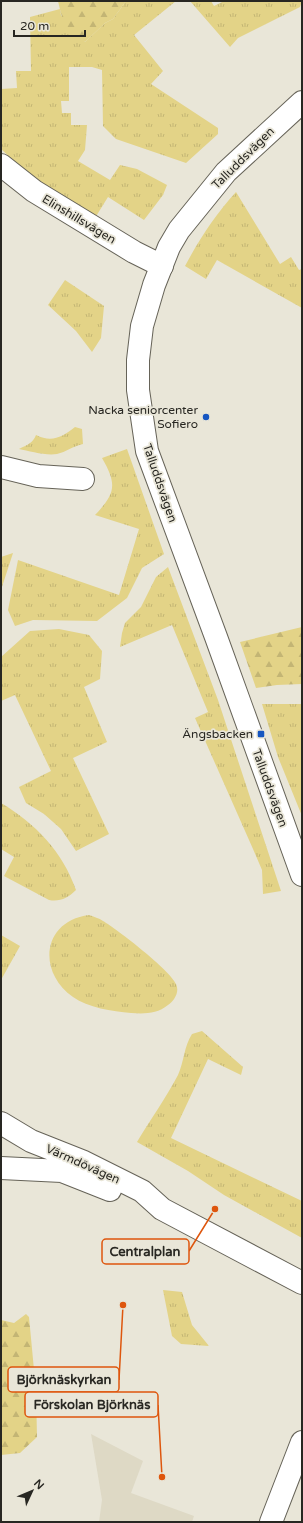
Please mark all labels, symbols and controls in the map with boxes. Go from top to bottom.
scale bar [14,12,85,38]
text: 20 m [20,19,49,33]
street label: Talluddsvägen [209,124,277,192]
street label: Elinshillsvägen [40,192,118,246]
place label: Nacka seniorcenter Sofiero [88,403,198,431]
marker: Nacka seniorcenter Sofiero [201,412,211,422]
street label: Talluddsvägen [140,442,180,524]
place label: Ängsbacken [182,727,253,741]
marker: Ängsbacken [256,729,266,739]
street label: Talluddsvägen [249,747,291,829]
street label: Värmdövägen [44,1141,122,1187]
callout: Centralplan [102,1239,189,1264]
text: Centralplan [109,1244,181,1260]
callout: Björknäskyrkan [8,1367,119,1392]
text: Björknäskyrkan [17,1372,112,1388]
callout: Förskolan Björknäs [25,1392,158,1417]
text: Förskolan Björknäs [34,1397,150,1413]
north arrow [12,1471,52,1511]
text: N [31,1477,47,1492]

